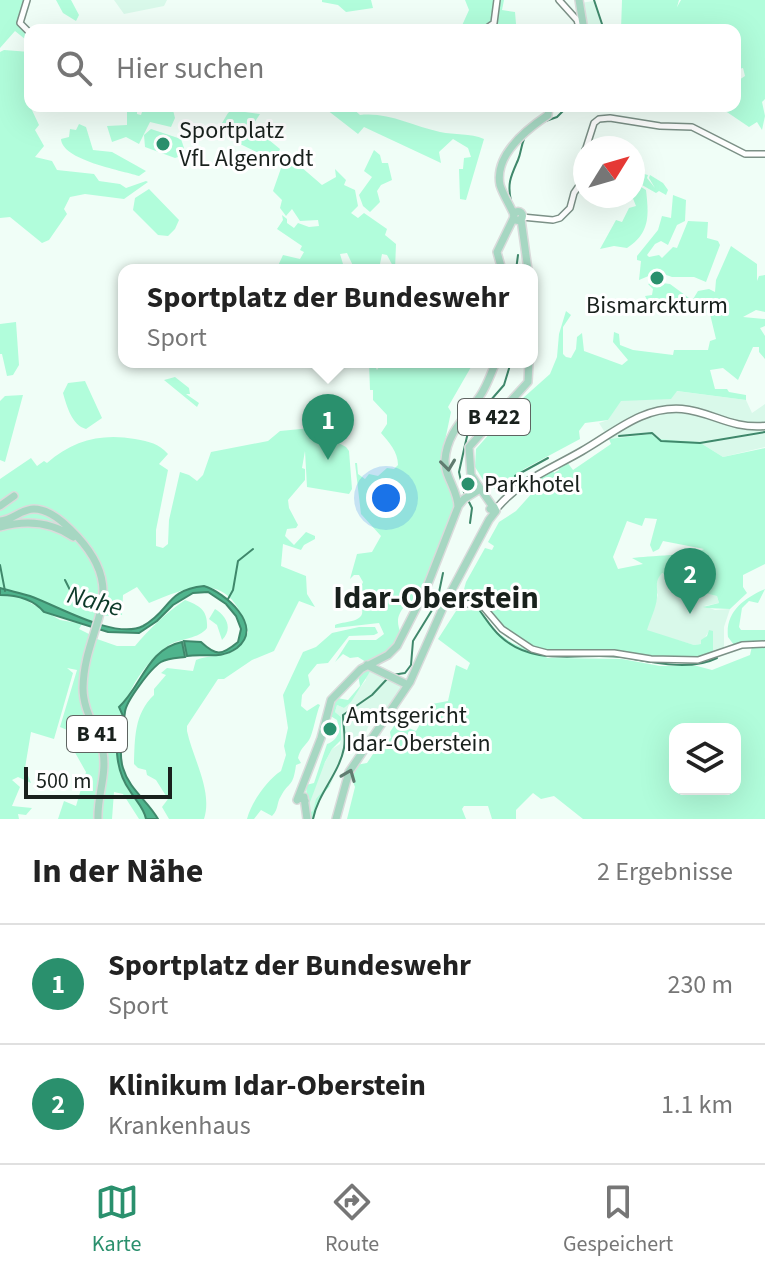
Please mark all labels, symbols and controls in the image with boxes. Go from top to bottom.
search box [24,24,741,112]
icon: search [52,46,96,90]
text: Hier suchen [116,47,264,90]
place label: Sportplatz VfL Algenrodt [179,113,313,176]
marker: Sportplatz VfL Algenrodt [154,135,172,153]
north arrow [573,136,645,208]
popup [118,264,538,368]
marker: Bismarckturm [648,269,666,287]
text: Sportplatz der Bundeswehr [147,276,509,319]
place label: Bismarckturm [586,288,728,323]
text: Sport [147,319,207,356]
pin: 1 [302,394,354,460]
road number: B 422 [458,399,530,435]
one-way arrow [439,458,456,471]
place label: Parkhotel [484,467,580,502]
marker: Parkhotel [459,475,477,493]
your location [366,478,406,518]
pin: 2 [664,548,716,614]
district label: Idar-Oberstein [333,575,539,621]
water label: Nahe [63,576,127,626]
place label: Amtsgericht Idar-Oberstein [346,698,491,761]
road number: B 41 [67,716,127,752]
marker: Amtsgericht Idar-Oberstein [321,720,339,738]
map controls [669,723,741,795]
button: layers [669,723,741,795]
scale bar [24,763,172,799]
text: 500 m [36,765,91,797]
one-way arrow [339,769,356,783]
text: In der Nähe [32,847,203,896]
text: 2 Ergebnisse [597,853,733,890]
text: Sportplatz der Bundeswehr [108,944,471,987]
text: 1 [51,966,65,1003]
text: 230 m [667,966,733,1003]
text: Sport [108,987,168,1024]
text: Klinikum Idar-Oberstein [108,1064,426,1107]
text: 2 [51,1086,65,1123]
text: 1.1 km [661,1086,733,1123]
text: Krankenhaus [108,1107,251,1144]
tab: Karte [92,1180,141,1260]
tab: Route [325,1180,379,1260]
tab: Gespeichert [563,1180,673,1260]

